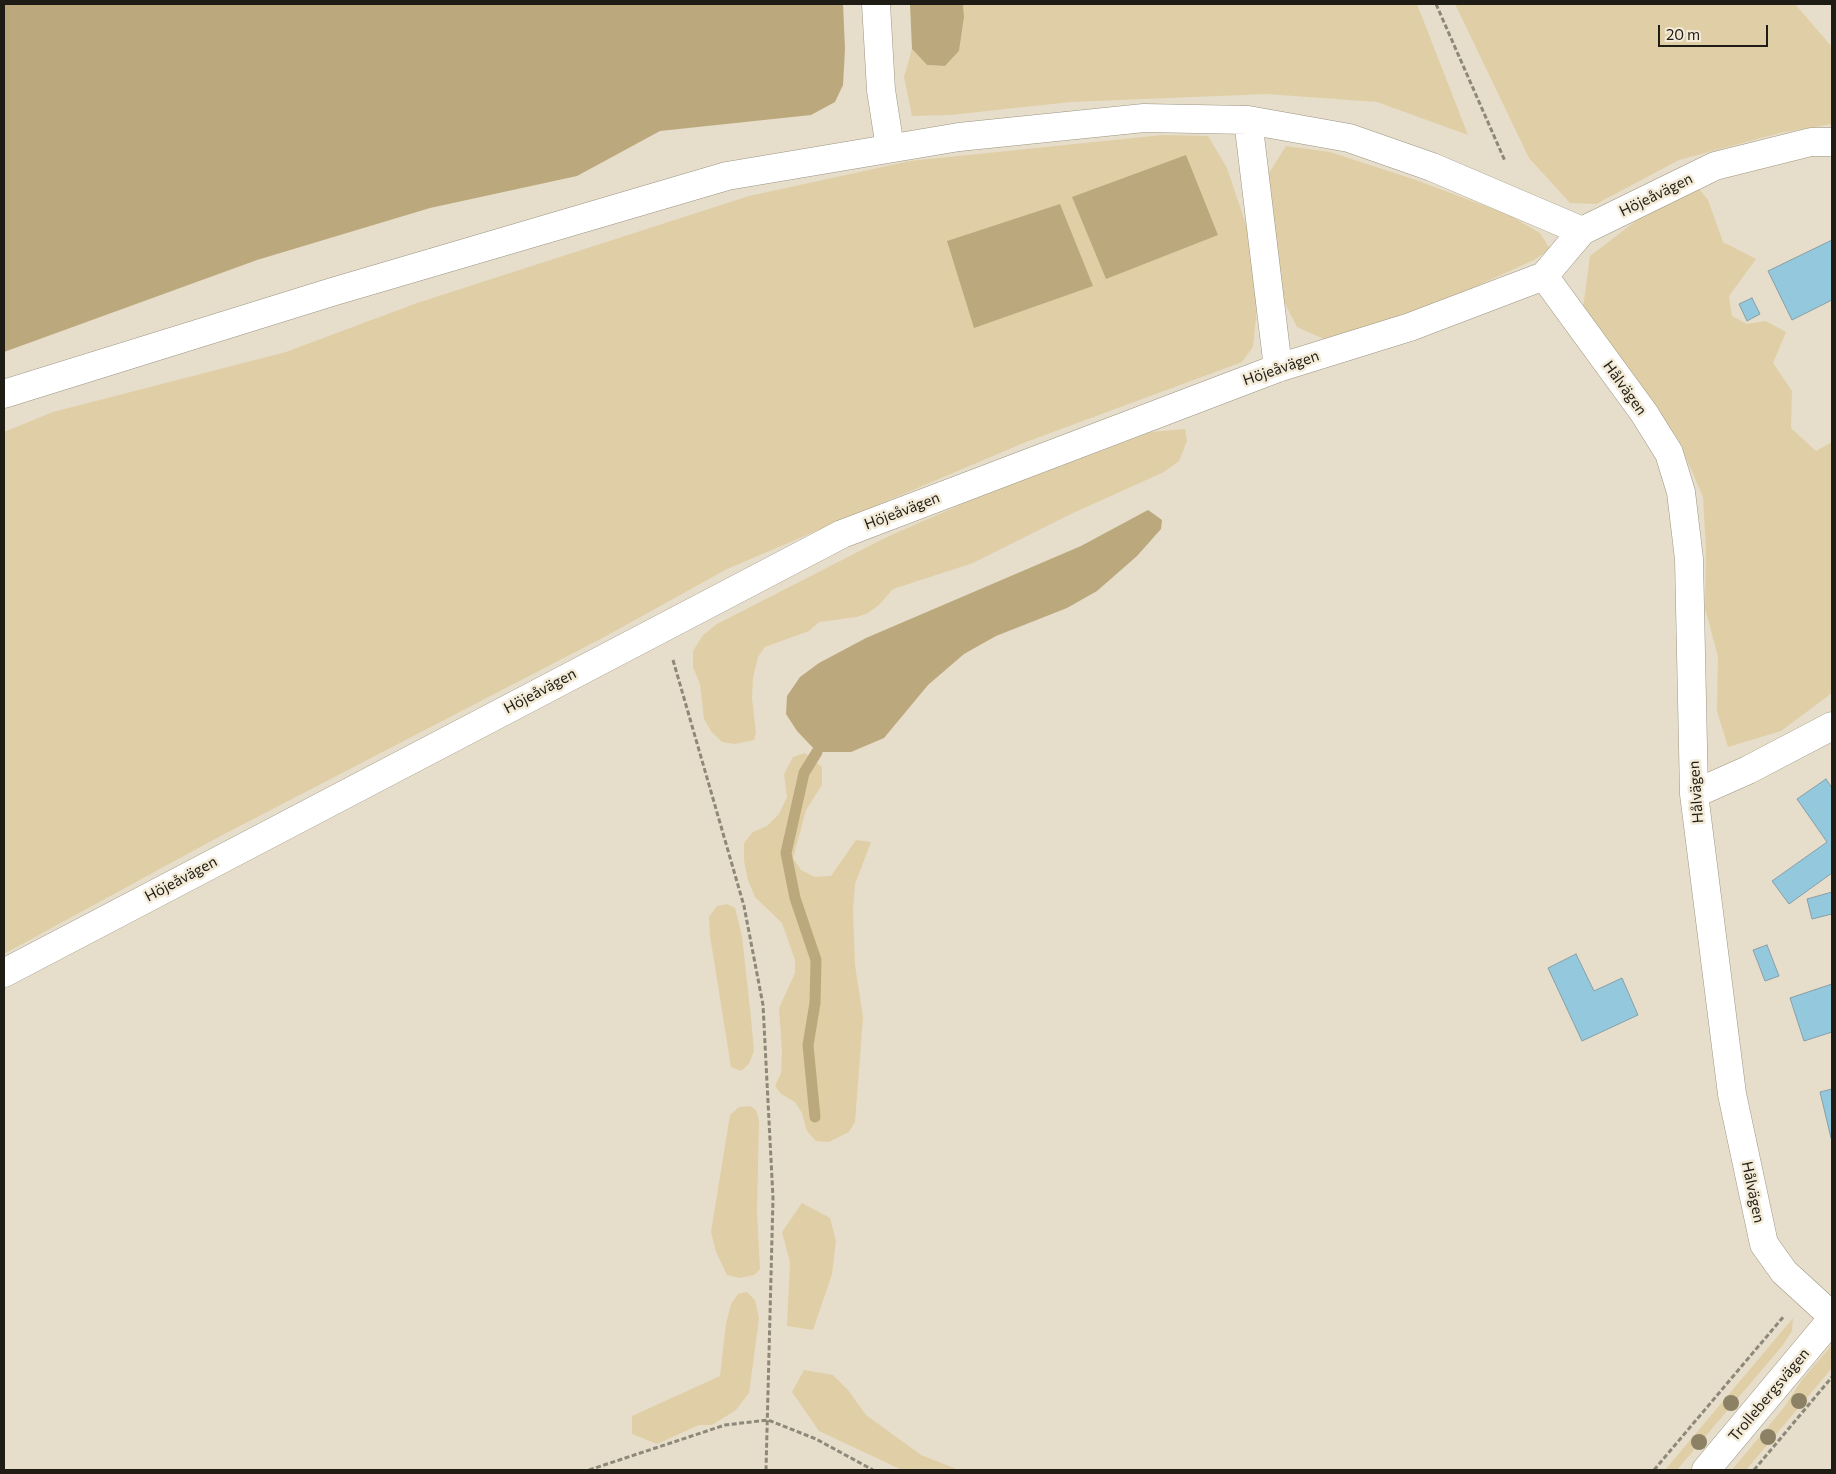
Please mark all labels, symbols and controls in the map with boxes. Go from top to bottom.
scale bar [1661,15,1771,47]
text: 20 m [1666,25,1700,43]
street label: Höjeåvägen [1616,170,1696,220]
street label: Höjeåvägen [1241,347,1321,389]
street label: Hålvägen [1599,357,1651,419]
street label: Höjeåvägen [862,488,942,534]
street label: Höjeåvägen [501,664,579,718]
street label: Hålvägen [1685,760,1707,824]
street label: Höjeåvägen [142,852,220,906]
street label: Hålvägen [1738,1159,1768,1225]
street label: Trollebergsvägen [1725,1345,1813,1445]

